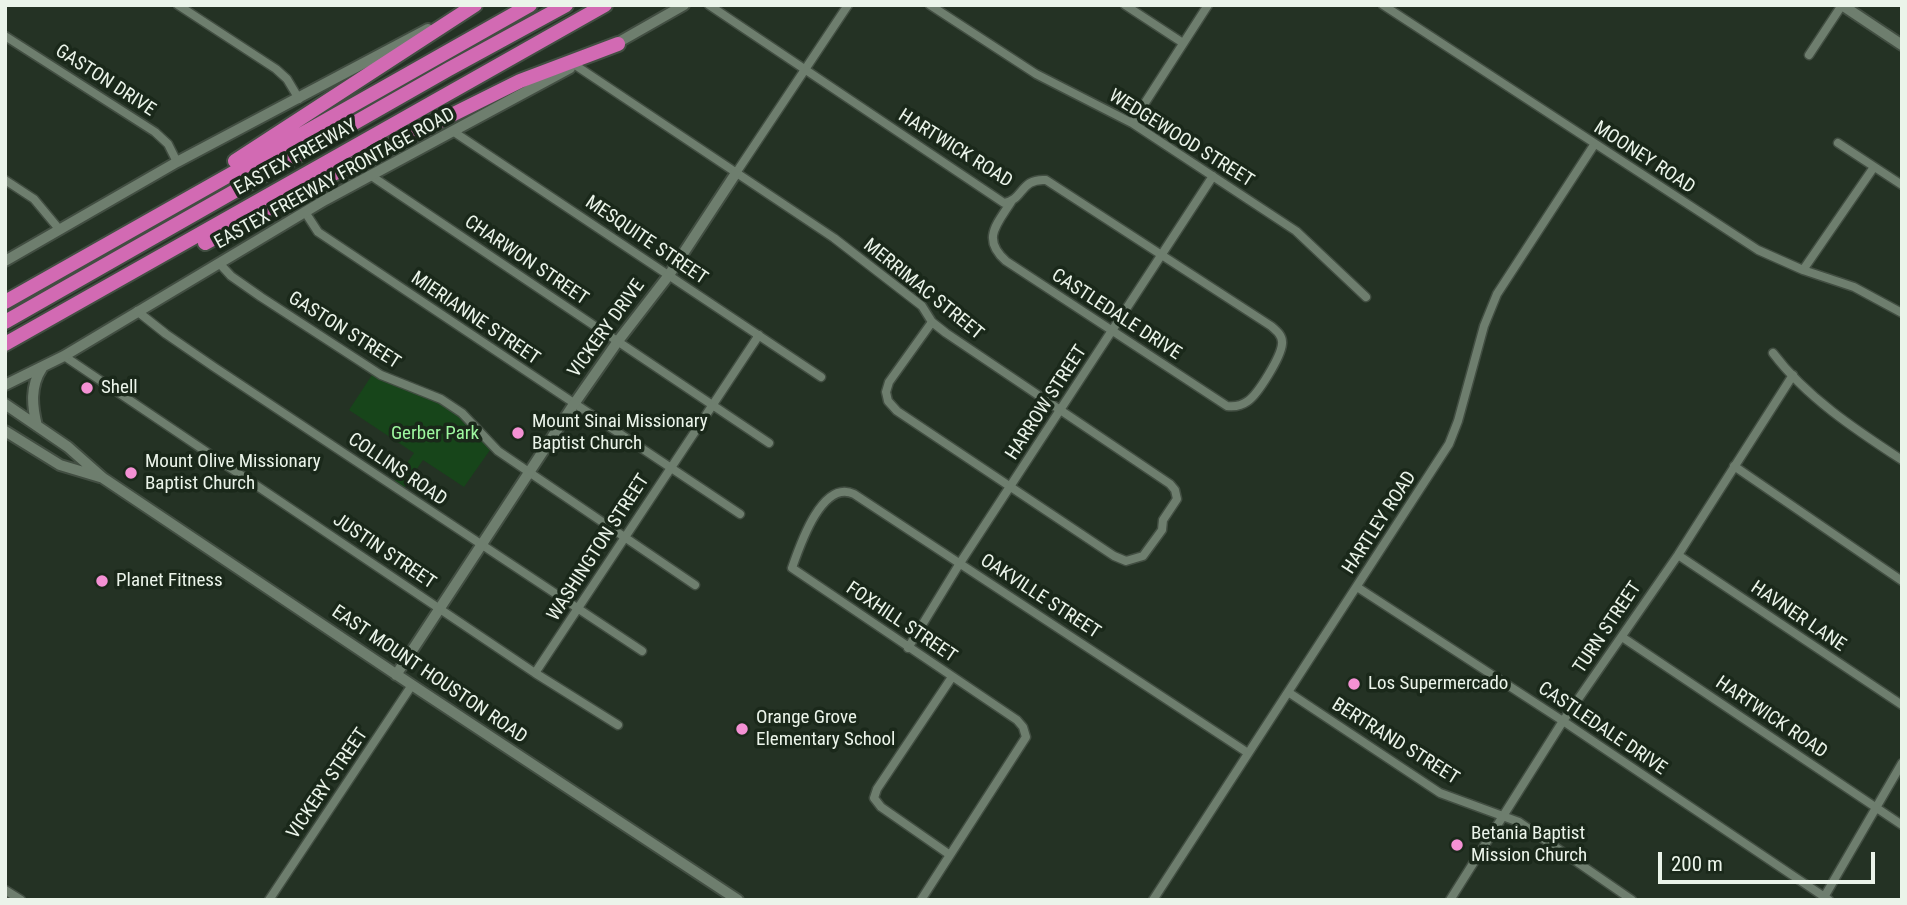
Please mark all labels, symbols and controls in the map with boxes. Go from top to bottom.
street label: GASTON DRIVE [51,40,159,122]
street label: WEDGEWOOD STREET [1104,85,1258,193]
street label: EASTEX FREEWAY FRONTAGE ROAD [211,103,459,255]
street label: HARTWICK ROAD [894,105,1016,193]
street label: EASTEX FREEWAY [231,115,361,201]
street label: MOONEY ROAD [1589,117,1699,199]
street label: MESQUITE STREET [580,192,712,290]
street label: CHARWON STREET [460,211,592,311]
street label: MERRIMAC STREET [858,235,988,345]
street label: CASTLEDALE DRIVE [1047,265,1185,365]
street label: MIERIANNE STREET [406,267,544,371]
street label: VICKERY DRIVE [564,275,650,383]
street label: GASTON STREET [284,287,404,375]
street label: HARROW STREET [1001,341,1093,465]
place label: Shell [101,377,138,399]
marker: Shell [79,380,95,396]
place label: Mount Sinai Missionary Baptist Church [532,411,708,455]
park label: Gerber Park [391,423,479,445]
marker: Mount Sinai Missionary Baptist Church [510,425,526,441]
street label: COLLINS ROAD [343,429,451,511]
place label: Mount Olive Missionary Baptist Church [145,451,321,495]
marker: Mount Olive Missionary Baptist Church [123,465,139,481]
street label: HARTLEY ROAD [1338,467,1422,579]
street label: WASHINGTON STREET [543,470,655,626]
street label: JUSTIN STREET [328,509,440,595]
street label: OAKVILLE STREET [976,550,1104,644]
place label: Planet Fitness [116,570,223,592]
marker: Planet Fitness [94,573,110,589]
street label: HAVNER LANE [1746,577,1850,657]
street label: FOXHILL STREET [841,578,961,668]
street label: TURN STREET [1569,578,1647,678]
street label: EAST MOUNT HOUSTON ROAD [327,601,531,749]
street label: HARTWICK ROAD [1711,672,1831,764]
place label: Los Supermercado [1368,673,1508,695]
marker: Los Supermercado [1346,676,1362,692]
street label: CASTLEDALE DRIVE [1533,678,1671,780]
street label: BERTRAND STREET [1327,694,1463,790]
place label: Orange Grove Elementary School [756,707,895,751]
marker: Orange Grove Elementary School [734,721,750,737]
street label: VICKERY STREET [283,724,373,844]
place label: Betania Baptist Mission Church [1471,823,1587,867]
marker: Betania Baptist Mission Church [1449,837,1465,853]
scale bar [1662,838,1879,882]
text: 200 m [1671,852,1723,876]

